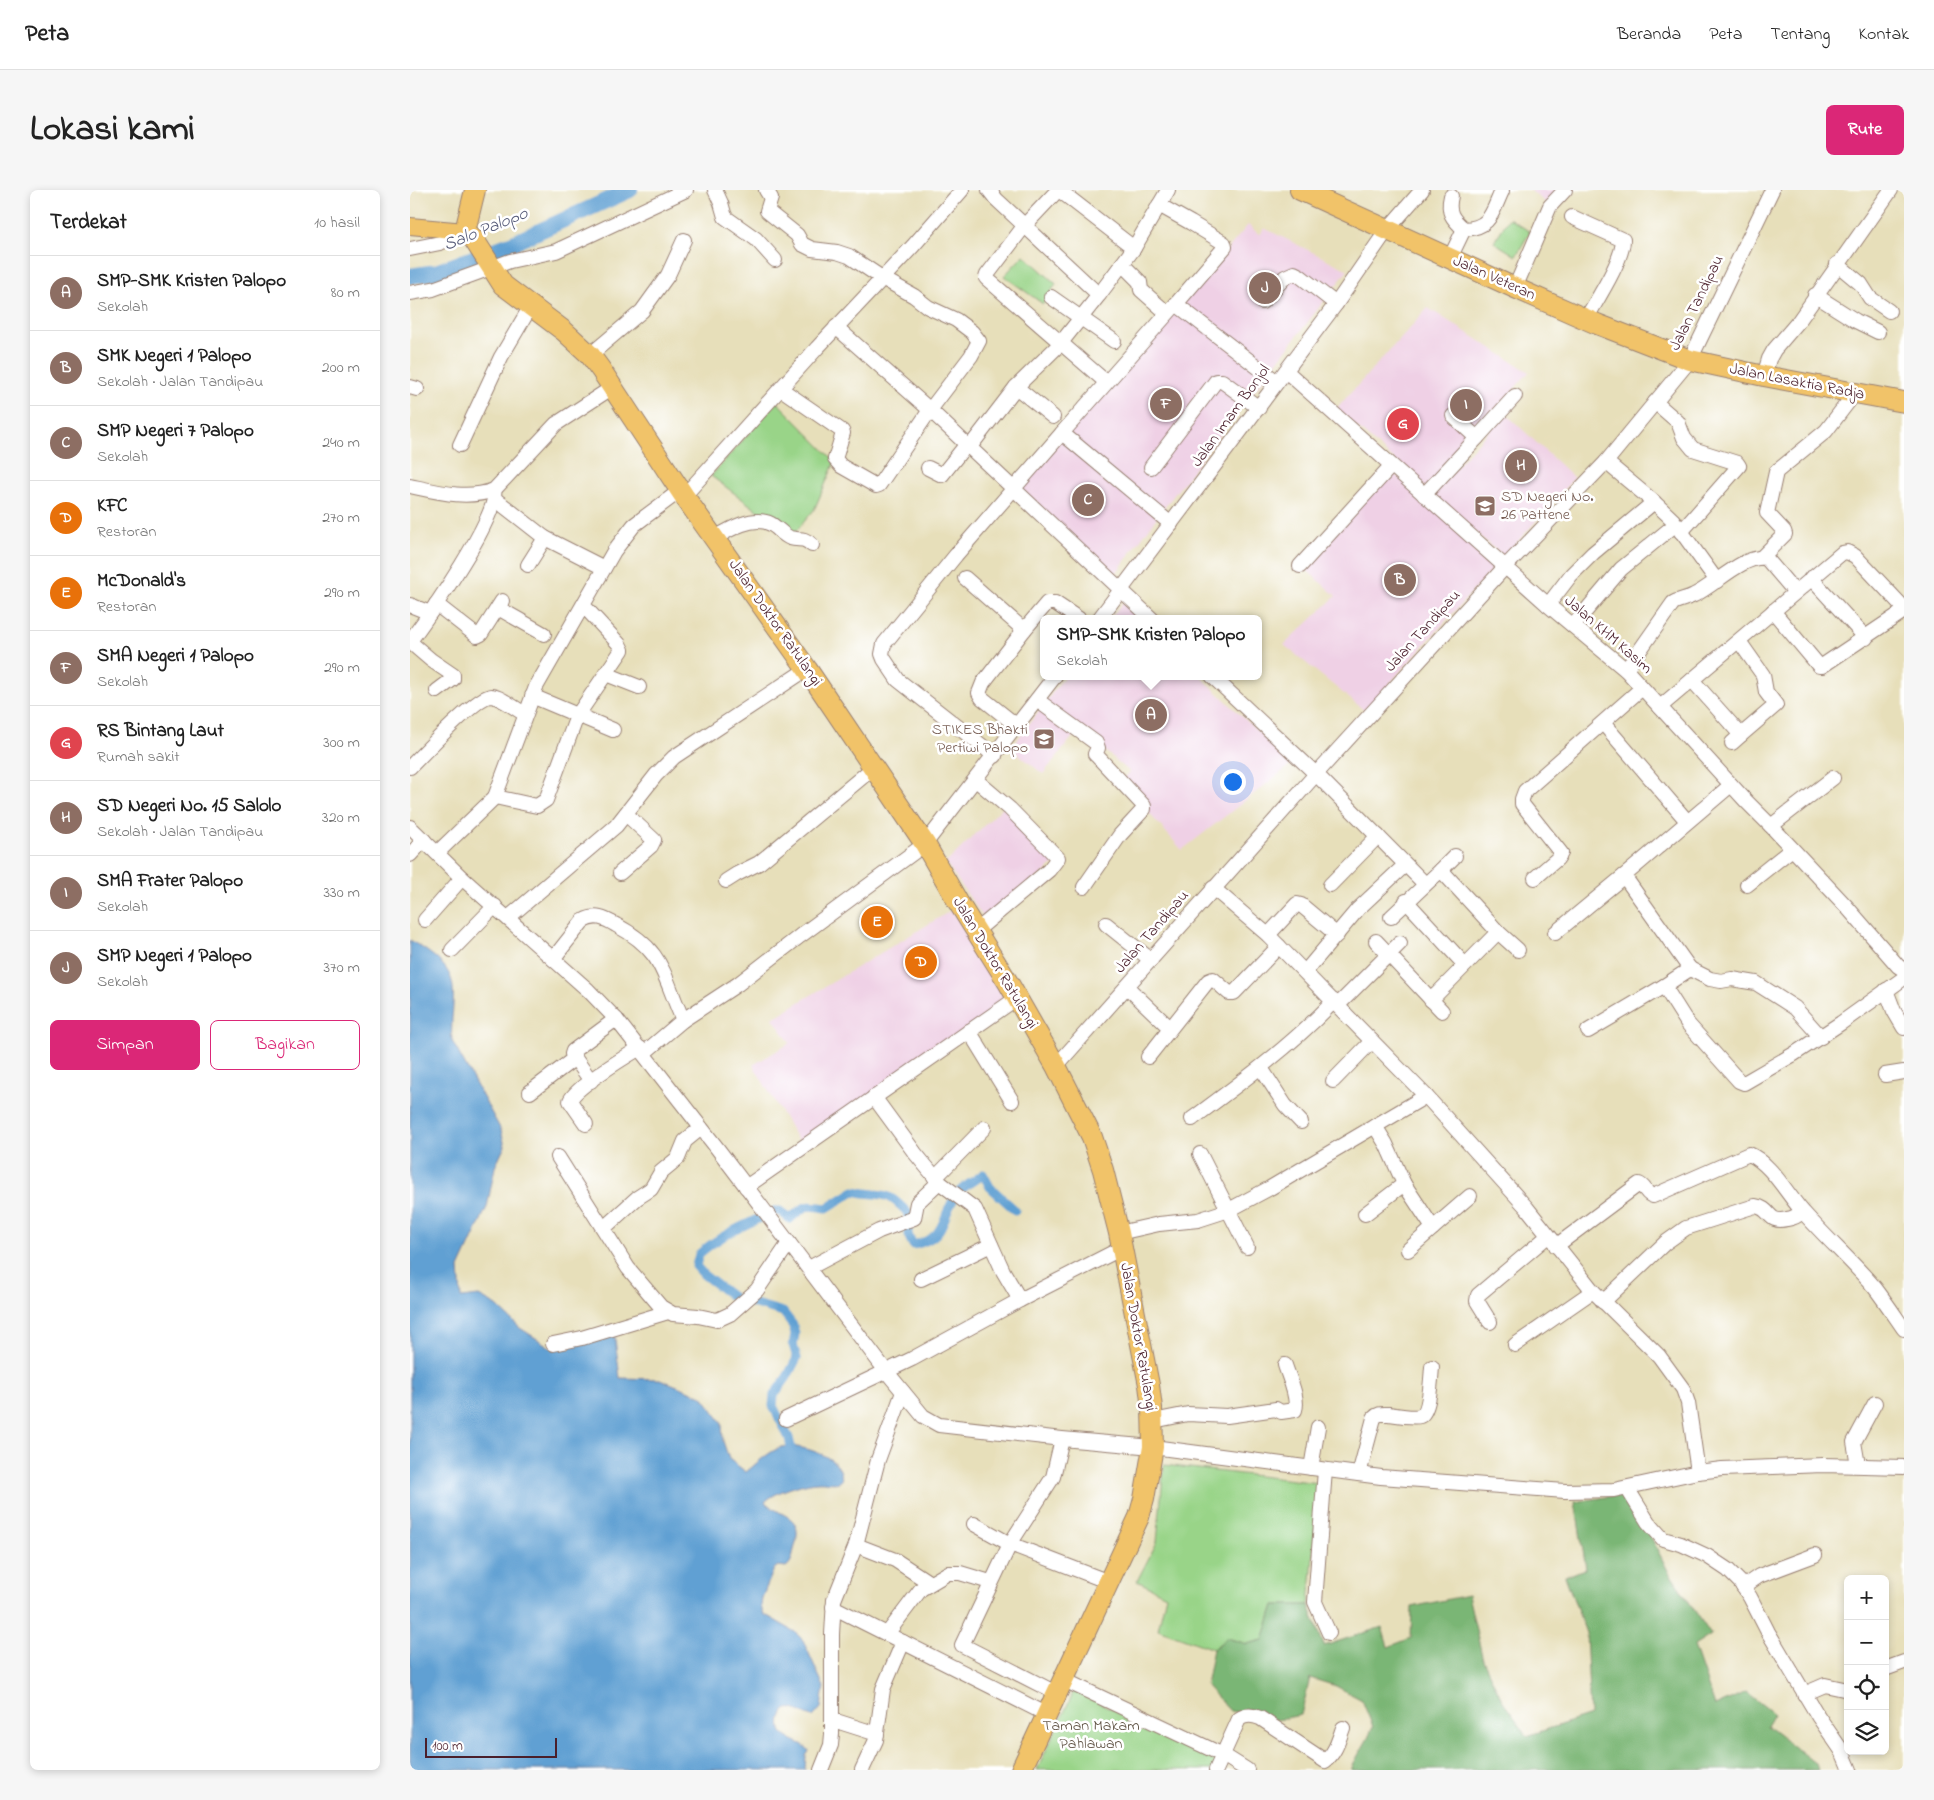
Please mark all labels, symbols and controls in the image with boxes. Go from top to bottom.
text: Peta [25,17,69,52]
text: Beranda [1617,22,1681,48]
text: Peta [1709,22,1742,48]
text: Tentang [1770,22,1830,48]
text: Kontak [1858,22,1909,48]
text: Lokasi kami [30,105,195,156]
button: Rute [1826,105,1904,155]
water label: Salo Palopo [440,201,533,259]
text: Terdekat [50,208,127,238]
text: 10 hasil [314,211,360,235]
street label: Jalan Veteran [1449,249,1539,307]
street label: Jalan Tandipau [1663,251,1731,355]
text: SMP-SMK Kristen Palopo [97,268,286,295]
pin: J [1249,269,1281,307]
text: A [61,281,71,305]
text: 80 m [331,281,360,305]
text: Sekolah [97,295,148,319]
text: SMK Negeri 1 Palopo [97,343,251,370]
text: B [61,356,71,380]
text: 200 m [322,356,360,380]
street label: Jalan Lasaktia Radja [1727,357,1867,407]
street label: Jalan Imam Bonjol [1186,360,1277,472]
text: Sekolah · Jalan Tandipau [97,370,263,394]
pin: F [1150,385,1182,423]
pin: I [1450,386,1482,424]
pin: G [1387,405,1419,443]
text: SMP Negeri 7 Palopo [97,418,254,445]
text: C [62,431,70,455]
text: 240 m [322,431,360,455]
text: Sekolah [97,445,148,469]
pin: H [1505,447,1537,485]
pin: C [1072,481,1104,519]
place label: SD Negeri No. 26 Pattene [1501,485,1594,527]
text: KFC [97,493,127,520]
school or university icon: SD Negeri No. 26 Pattene [1473,494,1497,518]
text: D [60,506,72,530]
text: 270 m [322,506,360,530]
text: Restoran [97,520,156,544]
street label: Jalan Doktor Ratulangi [722,555,828,691]
pin: B [1384,561,1416,599]
text: McDonald's [97,568,186,595]
text: E [61,581,71,605]
text: 290 m [324,581,360,605]
street label: Jalan Tandipau [1379,584,1467,678]
street label: Jalan KHM Kasim [1559,590,1657,680]
text: Restoran [97,595,156,619]
popup [1040,615,1262,680]
text: SMP-SMK Kristen Palopo [1056,622,1246,649]
text: SMA Negeri 1 Palopo [97,643,254,670]
text: Sekolah [1056,649,1108,673]
text: F [61,656,71,680]
text: 290 m [324,656,360,680]
text: Sekolah [97,670,148,694]
pin: A [1135,696,1167,734]
text: RS Bintang Laut [97,718,224,745]
place label: STIKES Bhakti Pertiwi Palopo [932,718,1028,760]
school or university icon: STIKES Bhakti Pertiwi Palopo [1032,727,1056,751]
text: G [61,731,71,755]
text: 300 m [323,731,360,755]
text: Rumah sakit [97,745,180,769]
your location [1220,769,1246,795]
text: SD Negeri No. 15 Salolo [97,793,281,820]
text: H [61,806,71,830]
text: 320 m [322,806,360,830]
text: Sekolah · Jalan Tandipau [97,820,263,844]
text: SMA Frater Palopo [97,868,243,895]
text: I [64,881,68,905]
text: 330 m [323,881,360,905]
street label: Jalan Tandipau [1109,885,1195,979]
street label: Jalan Doktor Ratulangi [946,892,1044,1034]
text: Sekolah [97,895,148,919]
pin: E [861,903,893,941]
text: SMP Negeri 1 Palopo [97,943,252,970]
pin: D [905,943,937,981]
text: J [62,956,70,980]
text: 370 m [323,956,360,980]
text: Sekolah [97,970,148,994]
button: Simpan [50,1020,200,1070]
button: Bagikan [210,1020,360,1070]
street label: Jalan Doktor Ratulangi [1113,1261,1163,1413]
map controls [1844,1575,1889,1755]
button: + [1844,1575,1889,1620]
button: − [1844,1620,1889,1665]
button: locate [1844,1665,1889,1710]
button: layers [1844,1710,1889,1755]
park label: Taman Makam Pahlawan [1042,1714,1140,1756]
scale bar [425,1735,558,1758]
text: 100 m [432,1736,463,1757]

